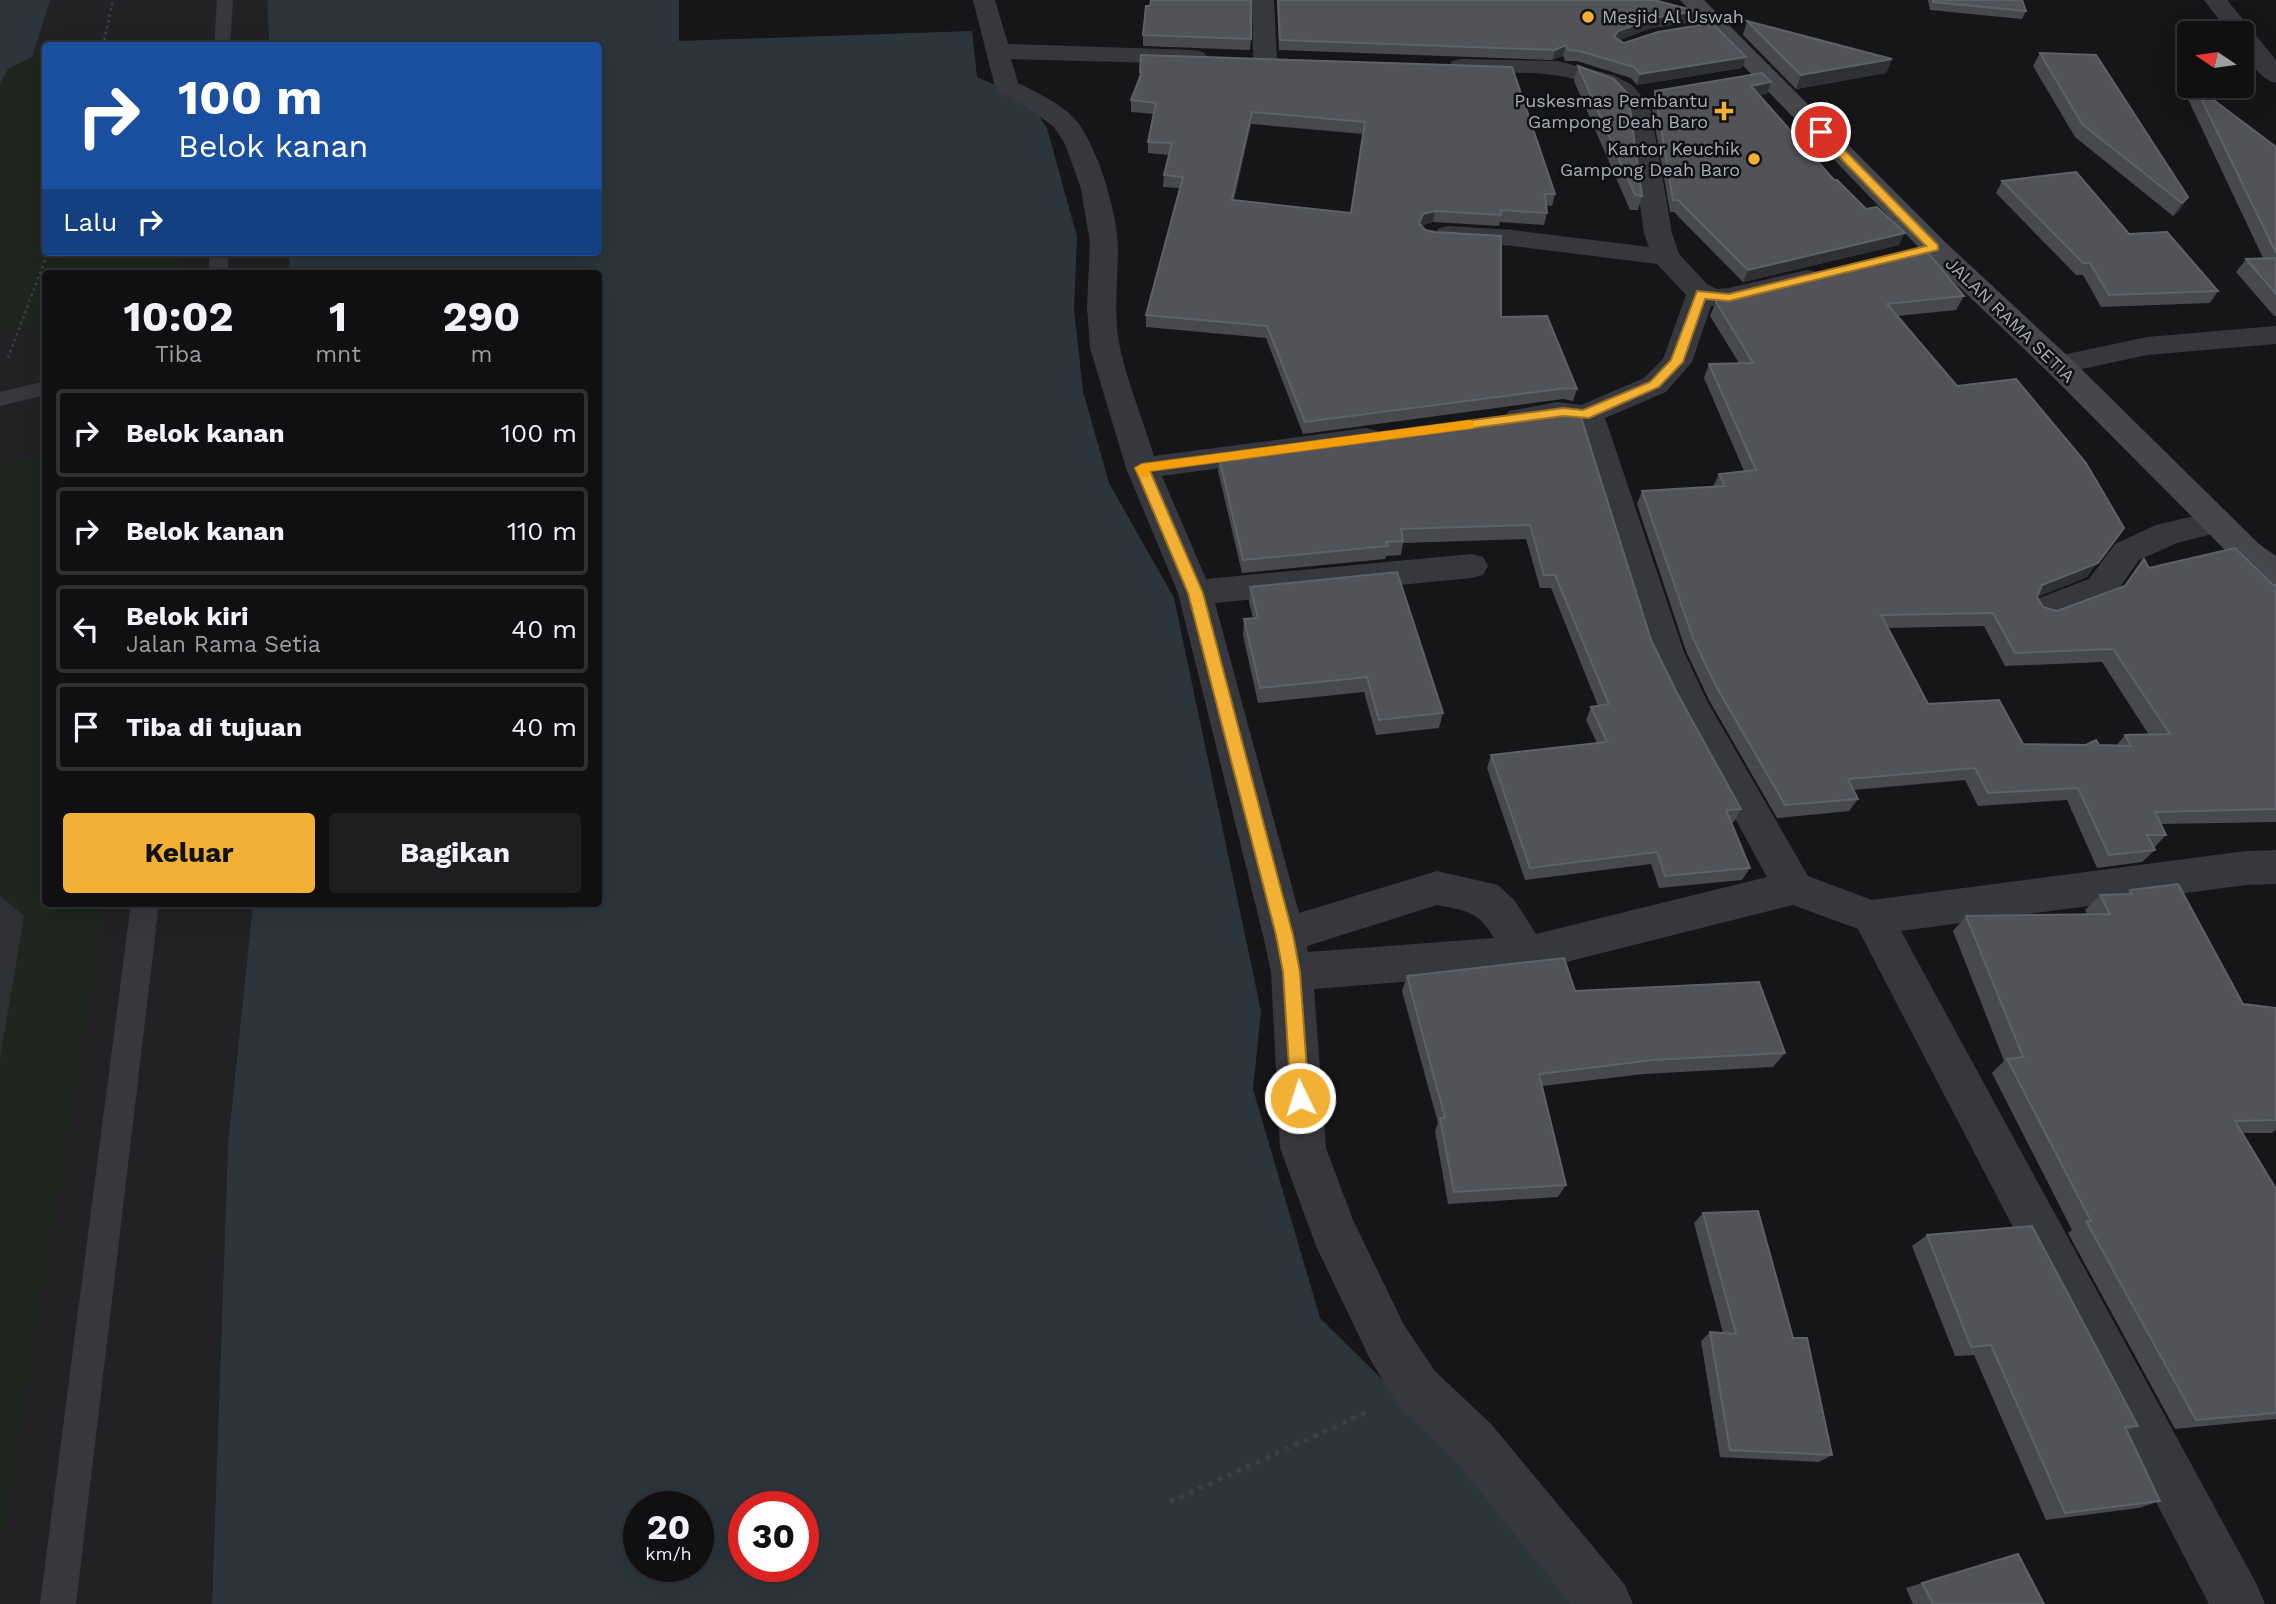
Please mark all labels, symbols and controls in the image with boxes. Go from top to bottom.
place label: Mesjid Al Uswah [1602,6,1744,27]
marker: Mesjid Al Uswah [1580,9,1596,25]
north arrow [2177,21,2254,98]
map controls [2177,21,2254,98]
text: 100 m [178,68,322,126]
icon: right [63,70,154,161]
place label: Puskesmas Pembantu Gampong Deah Baro [1514,90,1708,132]
marker: Puskesmas Pembantu Gampong Deah Baro [1714,101,1734,121]
pin [1791,102,1851,162]
icon: arrive [1802,113,1840,151]
text: Belok kanan [178,127,368,165]
place label: Kantor Keuchik Gampong Deah Baro [1560,138,1740,180]
marker: Kantor Keuchik Gampong Deah Baro [1746,151,1762,167]
icon: right [131,203,169,241]
text: Lalu [63,207,117,237]
street label: JALAN RAMA SETIA [1941,253,2079,387]
text: 10:02 [124,292,234,341]
text: 1 [329,292,347,341]
text: 290 [442,292,520,341]
text: Tiba [155,341,202,368]
text: mnt [315,341,361,368]
text: m [470,341,492,368]
icon: right [67,414,105,452]
text: Belok kanan [126,418,285,448]
text: 100 m [501,418,577,448]
icon: right [67,512,105,550]
text: Belok kanan [126,516,285,546]
text: 110 m [507,516,577,546]
text: Belok kiri [126,601,249,631]
icon: left [67,610,105,648]
text: 40 m [511,614,577,644]
text: Jalan Rama Setia [126,631,321,658]
icon: arrive [67,708,105,746]
text: Tiba di tujuan [126,712,302,742]
text: 40 m [511,712,577,742]
button: Keluar [63,813,315,893]
button: Bagikan [329,813,581,893]
position arrow [1263,1061,1337,1135]
speed limit sign: 30 [728,1491,819,1582]
text: 20 [647,1506,690,1548]
text: km/h [645,1543,692,1564]

